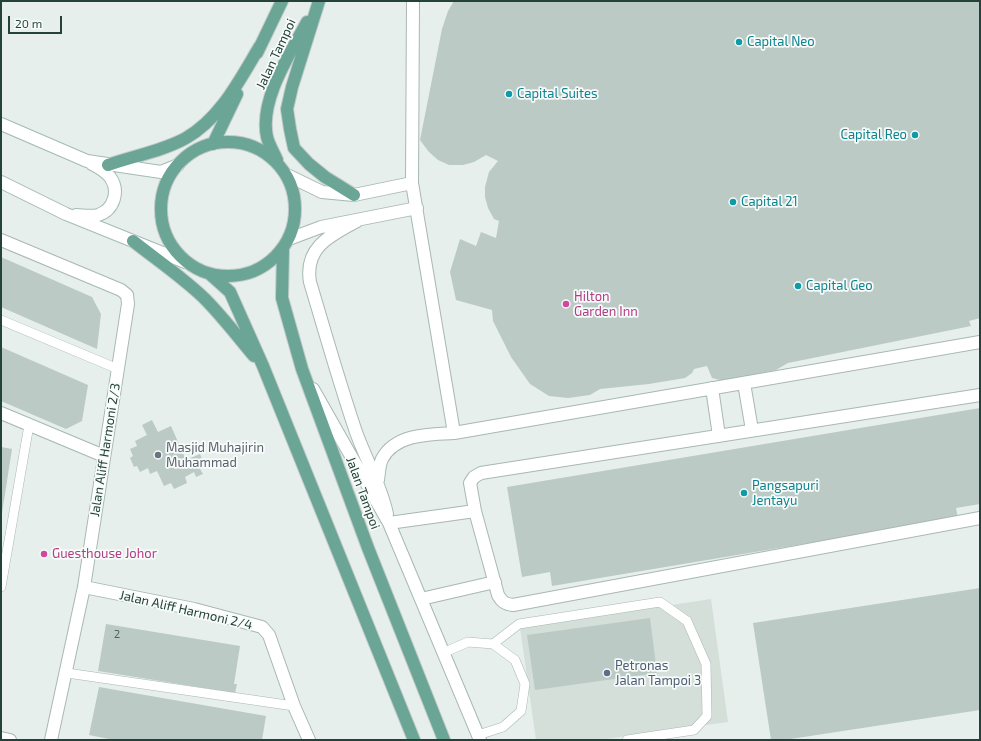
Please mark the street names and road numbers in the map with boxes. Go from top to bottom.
street label: Jalan Tampoi [253,16,299,92]
street label: Jalan Aliff Harmoni 2/3 [87,382,123,518]
street label: Jalan Tampoi [343,455,383,531]
street label: Jalan Aliff Harmoni 2/4 [118,587,254,633]

